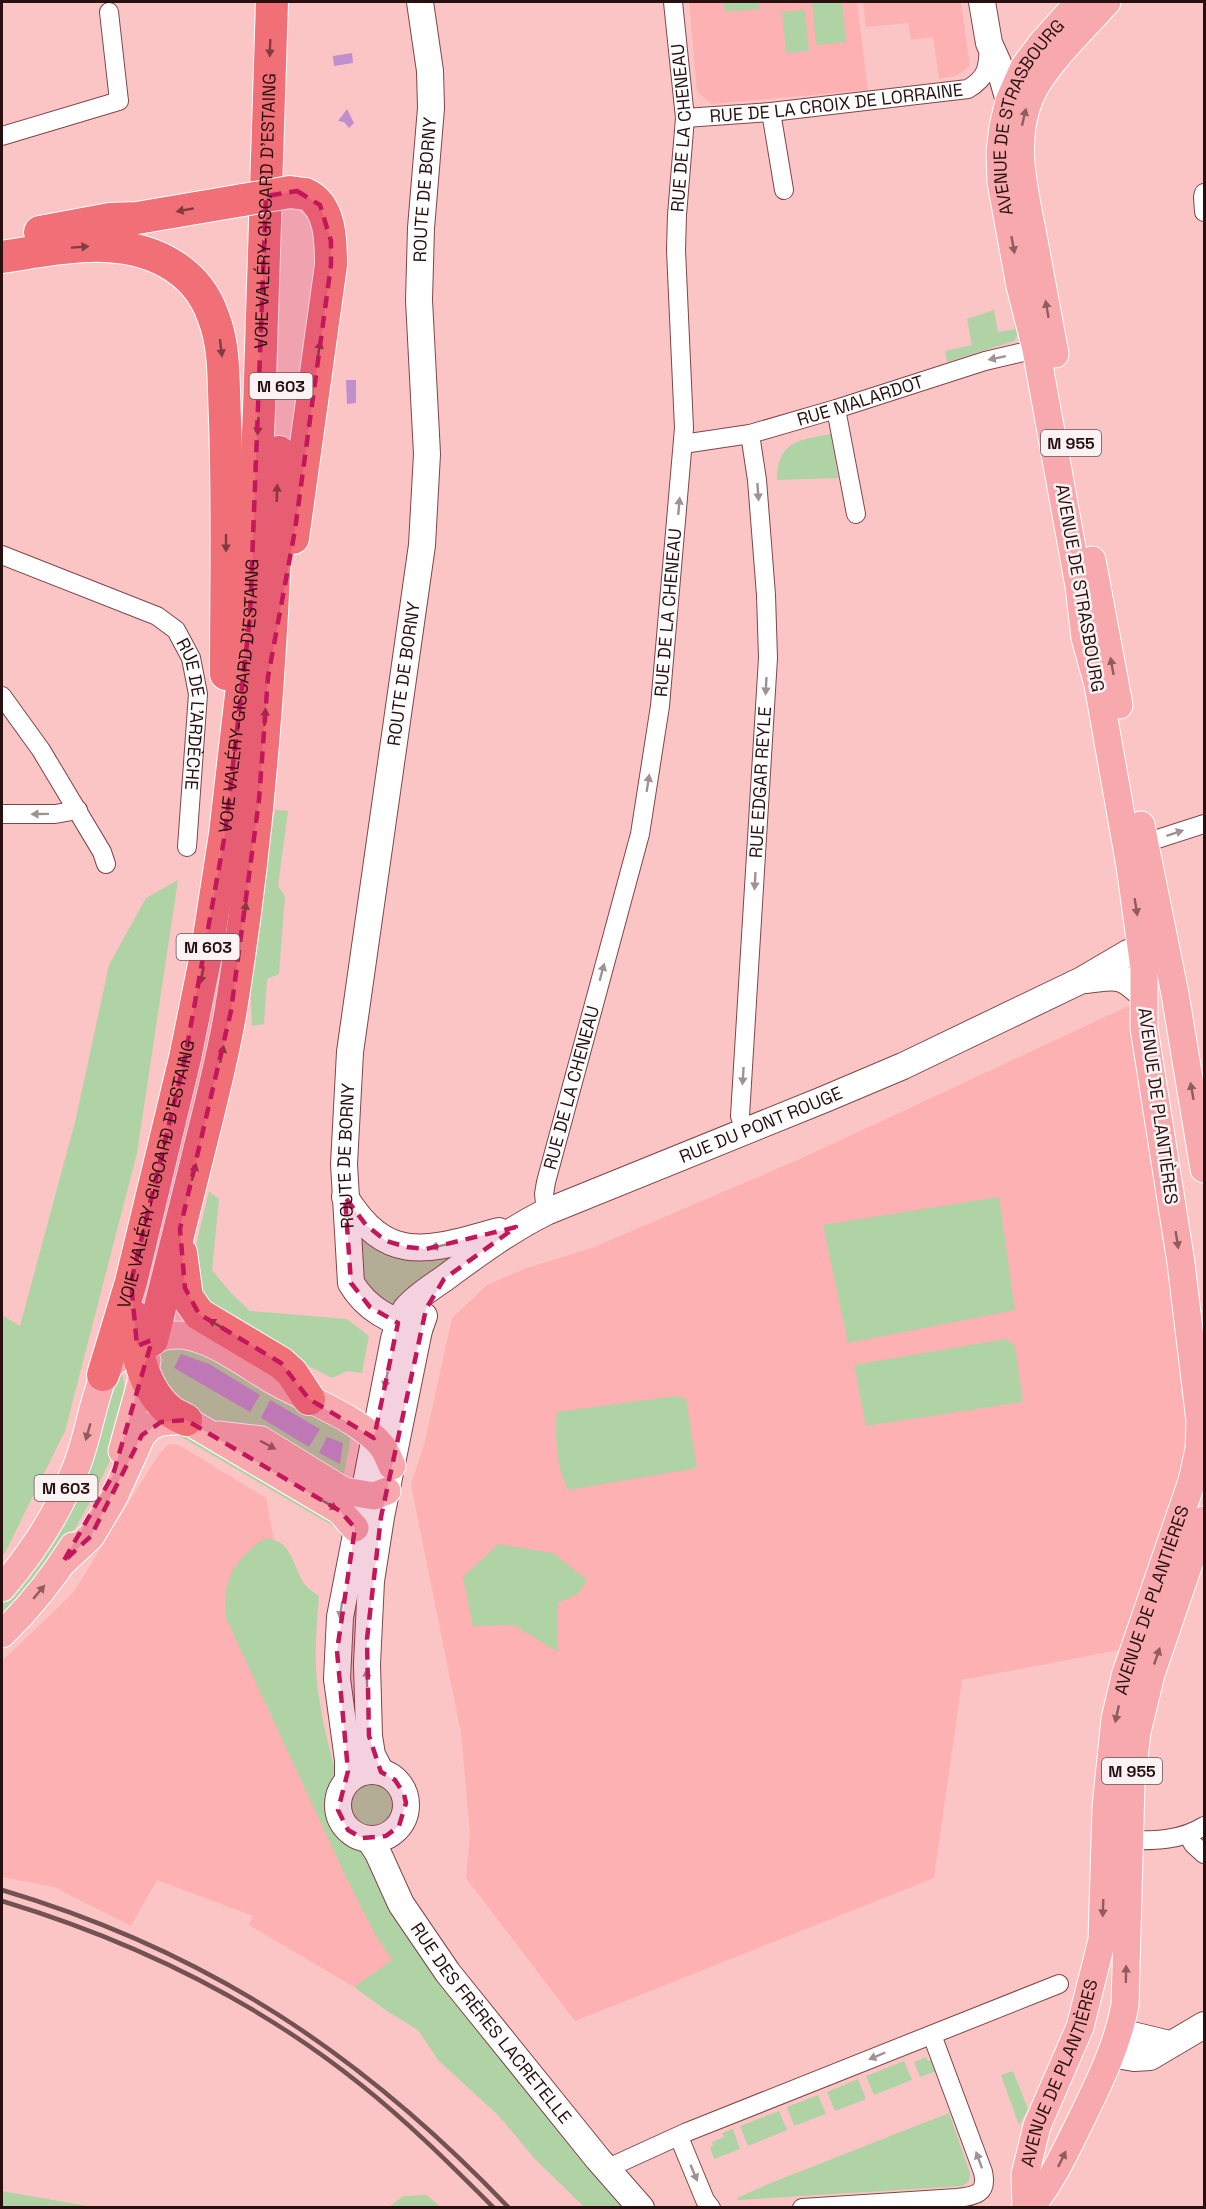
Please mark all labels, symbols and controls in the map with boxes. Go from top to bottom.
street label: AVENUE DE STRASBOURG [988,14,1069,217]
one-way arrow [266,39,275,58]
street label: RUE DE LA CHENEAU [665,43,696,213]
street label: VOIE VALÉRY-GISCARD D'ESTAING [249,73,281,349]
street label: RUE DE LA CROIX DE LORRAINE [709,78,964,127]
one-way arrow [1020,108,1030,126]
street label: ROUTE DE BORNY [408,116,441,263]
one-way arrow [175,205,194,214]
one-way arrow [1008,236,1017,255]
one-way arrow [71,242,90,252]
one-way arrow [1042,299,1051,318]
one-way arrow [216,338,225,357]
one-way arrow [315,340,324,359]
one-way arrow [987,354,1006,363]
street label: RUE MALARDOT [794,369,927,431]
road number: M 603 [250,373,312,399]
one-way arrow [254,417,263,436]
road number: M 955 [1041,430,1101,456]
one-way arrow [754,482,763,501]
street label: AVENUE DE STRASBOURG [1051,482,1110,694]
one-way arrow [273,483,282,502]
one-way arrow [674,496,684,515]
street label: RUE DE LA CHENEAU [649,527,686,698]
one-way arrow [221,533,231,552]
street label: VOIE VALÉRY-GISCARD D'ESTAING [213,558,264,834]
street label: ROUTE DE BORNY [382,600,425,748]
street label: RUE DE L'ARDÈCHE [171,634,210,791]
one-way arrow [1107,656,1116,675]
one-way arrow [761,677,771,696]
street label: RUE EDGAR REYLE [744,706,776,859]
one-way arrow [260,708,270,727]
one-way arrow [644,773,653,792]
one-way arrow [30,809,49,819]
one-way arrow [1166,828,1184,838]
one-way arrow [750,871,759,890]
one-way arrow [1131,898,1140,917]
one-way arrow [241,902,250,921]
road number: M 603 [176,934,240,960]
one-way arrow [598,963,607,981]
one-way arrow [197,966,206,985]
street label: RUE DE LA CHENEAU [538,1003,604,1172]
street label: AVENUE DE PLANTIÈRES [1133,1006,1184,1206]
street label: VOIE VALÉRY-GISCARD D'ESTAING [112,1038,199,1311]
one-way arrow [218,1044,227,1063]
one-way arrow [738,1066,748,1085]
street label: RUE DU PONT ROUGE [676,1081,846,1168]
one-way arrow [1187,1081,1196,1100]
street label: ROUTE DE BORNY [332,1082,359,1229]
one-way arrow [190,1163,200,1181]
one-way arrow [1173,1230,1182,1249]
one-way arrow [430,1242,449,1251]
one-way arrow [208,1318,224,1329]
one-way arrow [381,1371,390,1390]
one-way arrow [83,1423,92,1441]
one-way arrow [260,1440,277,1450]
road number: M 603 [34,1475,98,1501]
one-way arrow [321,1500,338,1510]
street label: AVENUE DE PLANTIÈRES [1109,1502,1194,1697]
one-way arrow [32,1585,45,1600]
one-way arrow [336,1600,345,1619]
one-way arrow [1153,1647,1163,1665]
one-way arrow [362,1668,372,1687]
one-way arrow [1112,1705,1121,1724]
road number: M 955 [1102,1758,1162,1784]
one-way arrow [1098,1899,1108,1918]
street label: RUE DES FRÈRES LACRETELLE [406,1918,577,2128]
one-way arrow [1121,1965,1131,1984]
street label: AVENUE DE PLANTIÈRES [1015,1977,1103,2169]
one-way arrow [868,2052,886,2061]
one-way arrow [1057,2150,1066,2167]
one-way arrow [973,2151,983,2169]
one-way arrow [690,2164,699,2182]

